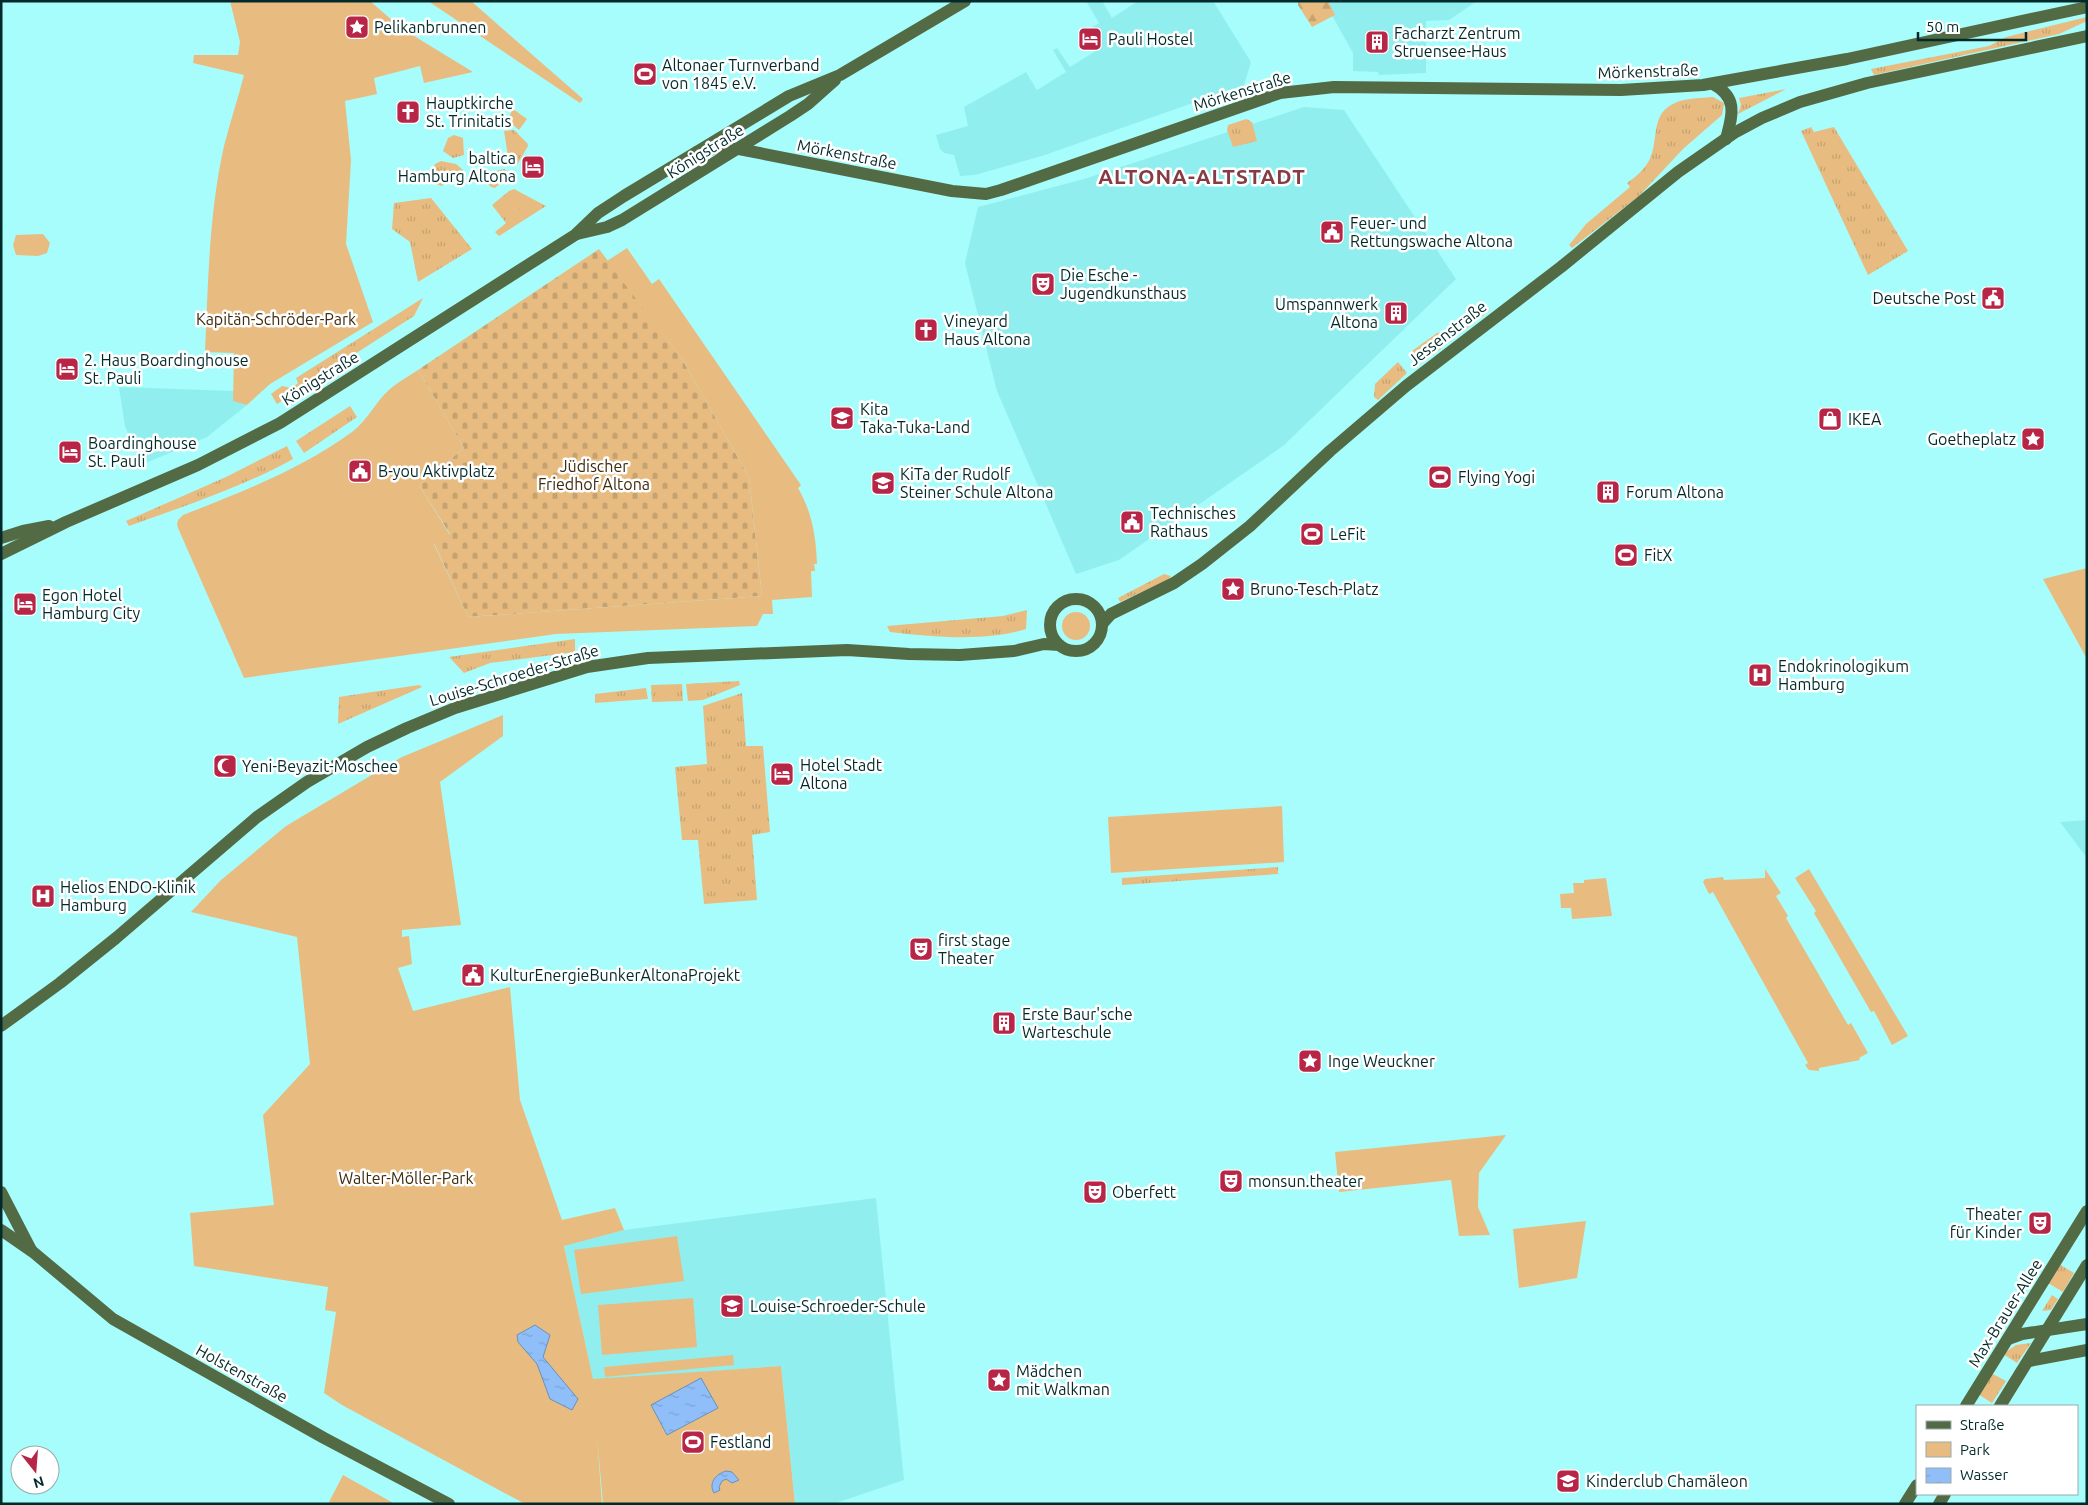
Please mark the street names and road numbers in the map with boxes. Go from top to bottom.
street label: Mörkenstraße [1597,60,1699,82]
street label: Mörkenstraße [1191,68,1293,114]
street label: Königstraße [663,120,747,182]
street label: Mörkenstraße [796,136,898,172]
street label: Jessenstraße [1404,297,1490,369]
street label: Königstraße [278,347,362,409]
street label: Louise-Schroeder-Straße [427,641,601,709]
street label: Max-Brauer-Allee [1965,1256,2045,1370]
street label: Holstenstraße [193,1340,291,1406]

